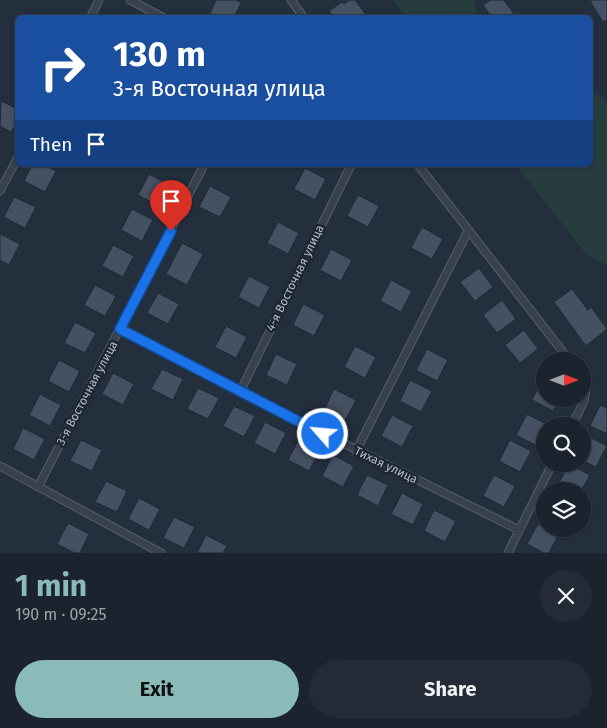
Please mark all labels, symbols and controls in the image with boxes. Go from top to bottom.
text: 130 m [113,33,206,75]
icon: right [30,35,95,100]
text: 3-я Восточная улица [113,75,326,102]
icon: arrive [82,130,110,158]
text: Then [30,133,72,156]
pin [150,180,192,231]
icon: arrive [157,187,185,215]
street label: 4-я Восточная улица [263,223,327,333]
street label: 3-я Восточная улица [54,338,120,448]
north arrow [536,352,591,408]
map controls [536,352,591,537]
position arrow [296,407,348,459]
button: search [536,417,591,472]
street label: Тихая улица [352,444,420,486]
button: layers [536,482,591,537]
text: 1 min [15,568,87,604]
button: close [540,570,592,622]
text: 190 m · 09:25 [15,605,106,624]
button: Exit [15,660,299,718]
button: Share [309,660,592,718]

